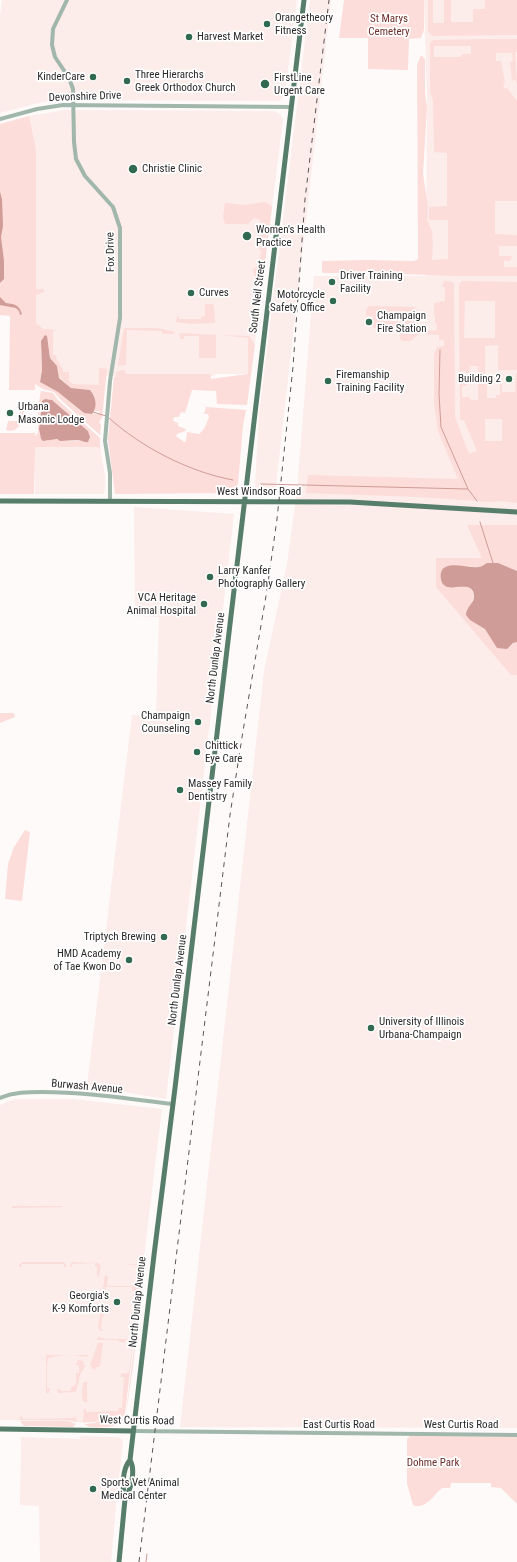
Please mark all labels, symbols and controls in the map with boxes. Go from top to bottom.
place label: Orangetheory Fitness [275,11,333,37]
park label: St Marys Cemetery [368,12,410,38]
marker: Orangetheory Fitness [262,19,272,29]
place label: Harvest Market [197,30,263,44]
marker: Harvest Market [184,32,194,42]
place label: Three Hierarchs Greek Orthodox Church [135,68,236,94]
place label: KinderCare [37,70,85,84]
place label: FirstLine Urgent Care [274,71,325,97]
marker: KinderCare [88,72,98,82]
marker: Three Hierarchs Greek Orthodox Church [122,76,132,86]
marker: FirstLine Urgent Care [259,78,271,90]
street label: Devonshire Drive [49,89,121,105]
place label: Christie Clinic [142,162,202,176]
marker: Christie Clinic [127,163,139,175]
place label: Women's Health Practice [256,223,325,249]
marker: Women's Health Practice [241,230,253,242]
street label: Fox Drive [104,232,118,272]
street label: South Neil Street [247,260,269,334]
place label: Driver Training Facility [340,269,403,295]
marker: Driver Training Facility [327,277,337,287]
place label: Curves [199,286,229,300]
marker: Curves [186,288,196,298]
place label: Motorcycle Safety Office [270,288,325,314]
marker: Motorcycle Safety Office [328,296,338,306]
place label: Champaign Fire Station [377,309,427,335]
marker: Champaign Fire Station [364,317,374,327]
place label: Firemanship Training Facility [336,368,404,394]
place label: Building 2 [458,372,501,386]
marker: Building 2 [504,374,514,384]
marker: Firemanship Training Facility [323,376,333,386]
place label: Urbana Masonic Lodge [18,400,84,426]
marker: Urbana Masonic Lodge [5,408,15,418]
street label: West Windsor Road [217,485,301,499]
place label: Larry Kanfer Photography Gallery [218,564,305,590]
marker: Larry Kanfer Photography Gallery [205,572,215,582]
place label: VCA Heritage Animal Hospital [127,591,196,617]
marker: VCA Heritage Animal Hospital [199,599,209,609]
street label: North Dunlap Avenue [204,612,228,704]
place label: Champaign Counseling [141,709,190,735]
marker: Champaign Counseling [193,717,203,727]
place label: Chittick Eye Care [205,739,242,765]
marker: Chittick Eye Care [192,747,202,757]
place label: Massey Family Dentistry [188,777,252,803]
marker: Massey Family Dentistry [175,785,185,795]
place label: Triptych Brewing [84,930,156,944]
marker: Triptych Brewing [159,932,169,942]
street label: North Dunlap Avenue [166,934,190,1026]
place label: HMD Academy of Tae Kwon Do [53,947,121,973]
marker: HMD Academy of Tae Kwon Do [124,955,134,965]
place label: University of Illinois Urbana-Champaign [379,1015,464,1041]
marker: University of Illinois Urbana-Champaign [366,1023,376,1033]
street label: Burwash Avenue [51,1077,123,1097]
street label: North Dunlap Avenue [127,1256,149,1348]
place label: Georgia's K-9 Komforts [52,1289,109,1315]
marker: Georgia's K-9 Komforts [112,1297,122,1307]
street label: West Curtis Road [100,1414,174,1428]
street label: East Curtis Road [303,1418,375,1432]
street label: West Curtis Road [424,1418,498,1432]
park label: Dohme Park [407,1456,459,1470]
place label: Sports Vet Animal Medical Center [101,1476,179,1502]
marker: Sports Vet Animal Medical Center [88,1484,98,1494]

